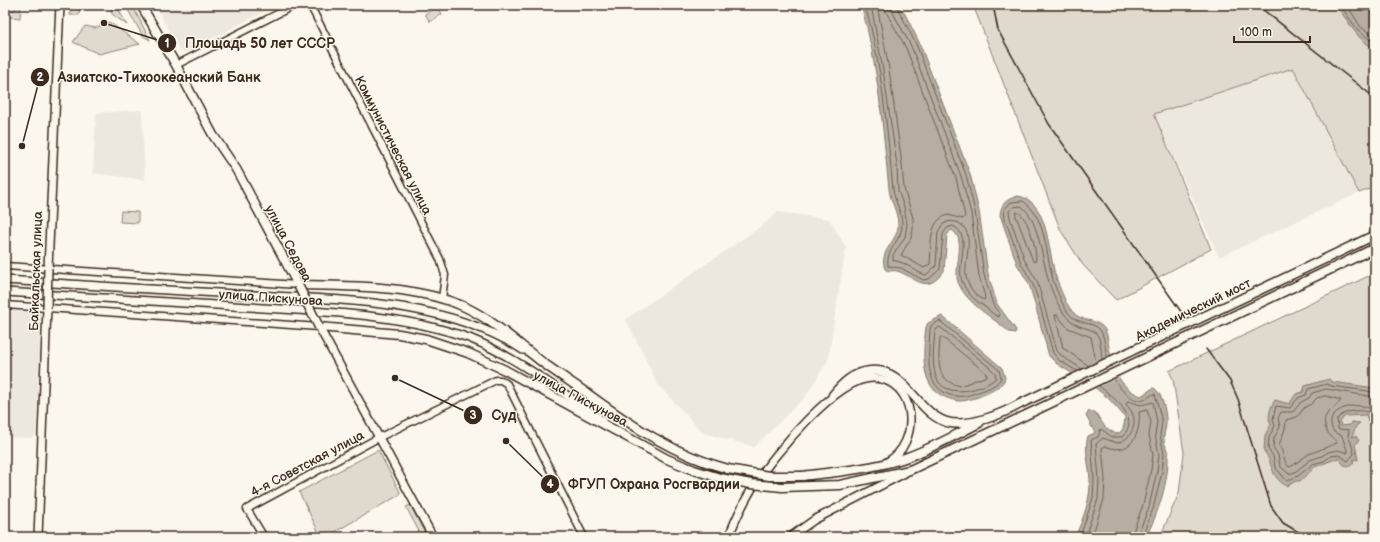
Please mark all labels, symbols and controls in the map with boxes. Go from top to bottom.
scale bar [1234,18,1310,44]
text: 100 m [1240,25,1272,40]
callout: Площадь 50 лет СССР [157,30,343,56]
text: Площадь 50 лет СССР [185,35,335,52]
text: 1 [164,36,170,51]
callout: Азиатско-Тихоокеанский Банк [30,64,269,90]
text: Азиатско-Тихоокеанский Банк [56,69,261,86]
text: 2 [36,70,44,85]
street label: Коммунистическая улица [351,73,435,218]
street label: улица Седова [261,202,315,285]
street label: Байкальская улица [26,211,46,331]
street label: Академический мост [1132,275,1254,345]
street label: улица Пискунова [218,286,324,310]
street label: улица Пискунова [531,367,631,431]
callout: Суд [463,402,524,428]
text: Суд [492,407,517,424]
text: 3 [469,408,477,423]
street label: 4-я Советская улица [248,427,367,501]
callout: ФГУП Охрана Росгвардии [540,471,748,497]
text: ФГУП Охрана Росгвардии [568,476,740,493]
text: 4 [546,477,554,492]

